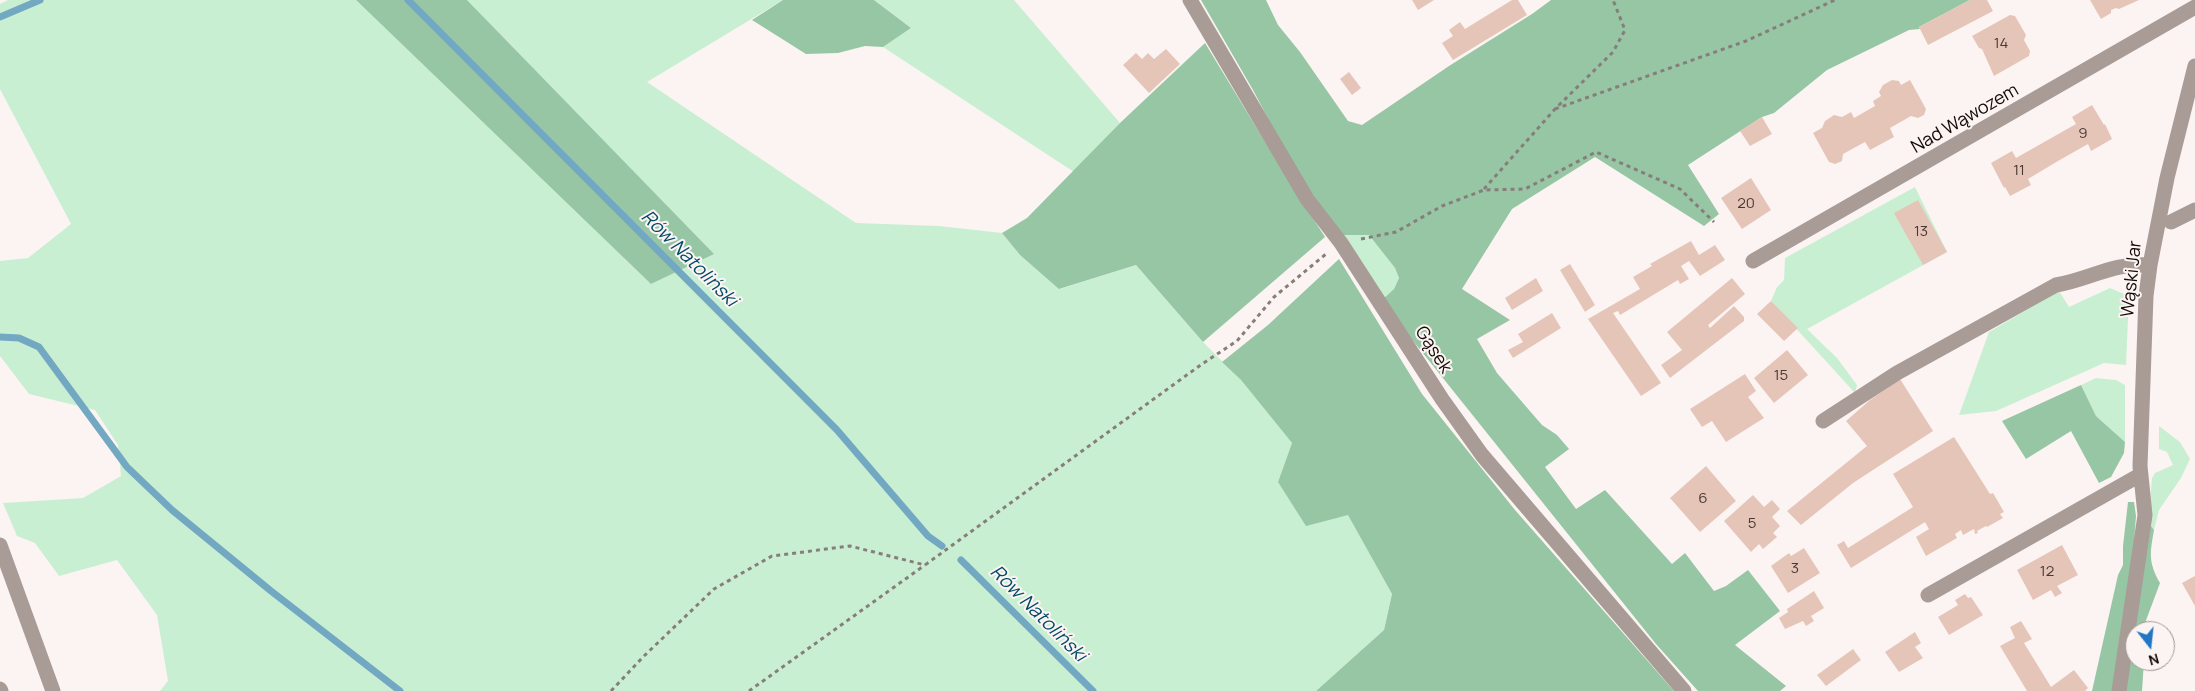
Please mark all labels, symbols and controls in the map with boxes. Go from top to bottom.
house number: 14 [1994,35,2008,53]
street label: Nad Wąwozem [1907,80,2023,158]
house number: 9 [2078,125,2088,143]
house number: 11 [2013,162,2025,180]
house number: 20 [1737,195,1755,213]
water label: Rów Natoliński [636,206,742,312]
house number: 13 [1914,223,1928,241]
street label: Wąski Jar [2117,240,2147,318]
street label: Gąsek [1410,322,1456,378]
house number: 15 [1774,367,1788,385]
house number: 6 [1698,490,1708,508]
house number: 5 [1748,515,1756,533]
house number: 3 [1791,560,1799,578]
water label: Rów Natoliński [985,561,1091,667]
house number: 12 [2040,563,2054,581]
north arrow [2125,621,2175,671]
text: N [2147,649,2161,670]

